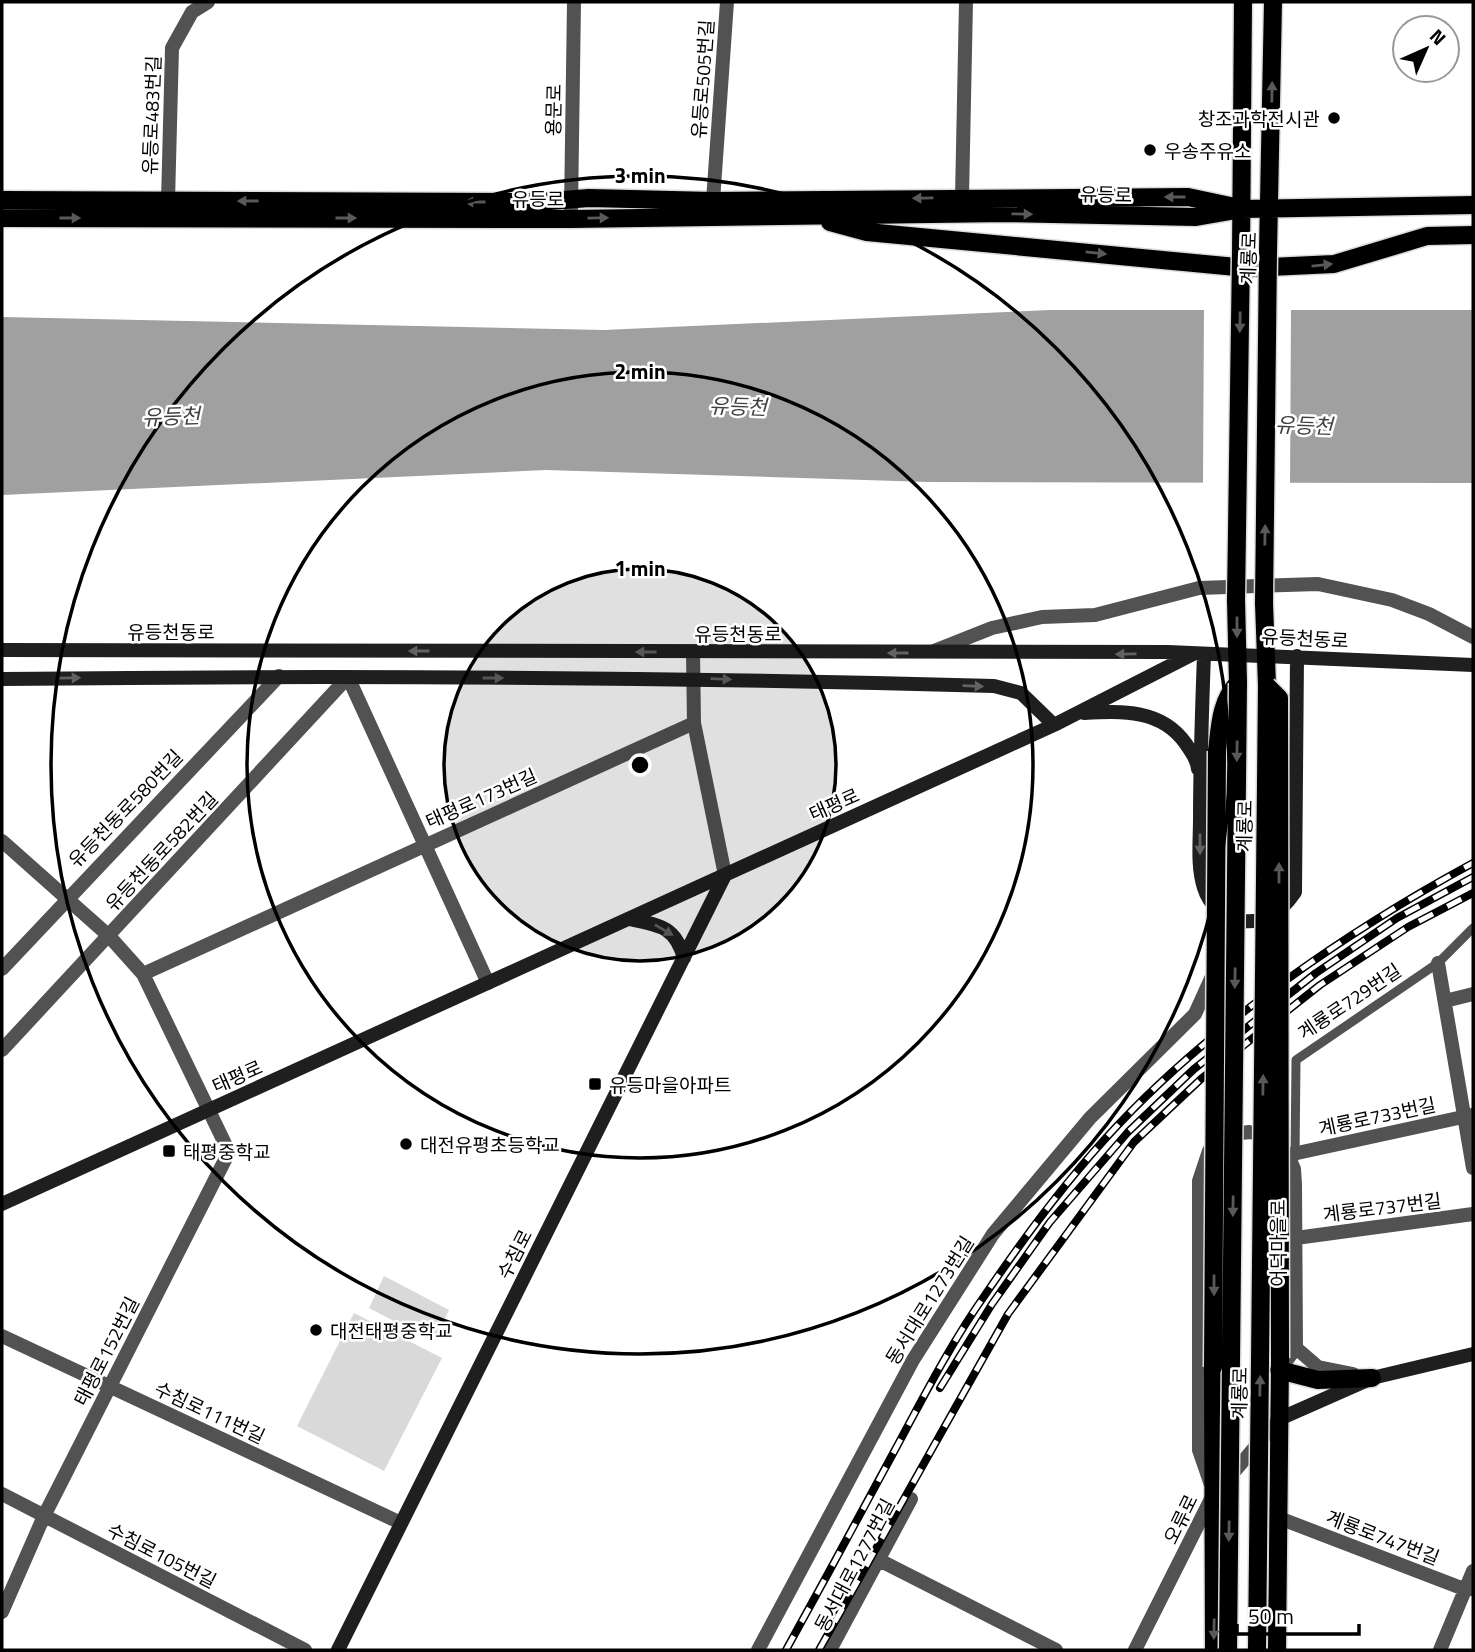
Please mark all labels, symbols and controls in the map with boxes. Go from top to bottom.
north arrow [1391,14,1461,84]
street label: 유등로505번길 [683,18,721,140]
text: N [1423,22,1453,52]
street label: 유등로483번길 [134,55,168,175]
one-way arrow [1266,80,1278,102]
street label: 용문로 [538,84,568,136]
place label: 창조과학전시관 [1198,104,1320,133]
marker: 창조과학전시관 [1326,110,1342,126]
place label: 우송주유소 [1164,136,1251,165]
marker: 우송주유소 [1142,142,1158,158]
text: 3 min [614,159,666,191]
street label: 유등로 [1080,179,1132,209]
street label: 유등로 [512,184,564,213]
one-way arrow [1164,191,1186,203]
one-way arrow [912,192,934,204]
one-way arrow [237,195,259,207]
one-way arrow [464,196,486,208]
one-way arrow [1011,208,1033,219]
one-way arrow [59,212,81,224]
one-way arrow [336,212,358,224]
one-way arrow [588,212,610,224]
street label: 계룡로 [1233,231,1263,285]
one-way arrow [1085,248,1107,259]
one-way arrow [1312,259,1334,270]
one-way arrow [1234,311,1246,333]
text: 2 min [614,355,666,387]
water label: 유등천 [708,389,770,423]
water label: 유등천 [141,399,203,433]
water label: 유등천 [1274,408,1336,442]
one-way arrow [1259,524,1271,546]
text: 1 min [614,552,666,584]
one-way arrow [1231,616,1243,638]
street label: 유등천동로 [127,617,215,646]
street label: 유등천동로 [694,619,782,648]
street label: 유등천동로 [1261,621,1349,655]
one-way arrow [408,645,430,657]
one-way arrow [635,646,657,658]
one-way arrow [887,647,909,659]
one-way arrow [1115,648,1137,659]
one-way arrow [59,672,81,684]
one-way arrow [483,672,505,684]
one-way arrow [710,673,732,685]
one-way arrow [962,680,984,691]
one-way arrow [1231,740,1243,762]
street label: 유등천동로580번길 [61,742,189,874]
centre of rings [628,753,652,777]
street label: 태평로173번길 [421,760,541,836]
street label: 태평로 [804,780,864,828]
street label: 유등천동로582번길 [98,785,224,917]
street label: 계룡로 [1229,800,1259,852]
one-way arrow [1194,833,1206,855]
one-way arrow [1273,862,1285,884]
one-way arrow [654,924,673,936]
street label: 계룡로729번길 [1291,956,1407,1046]
one-way arrow [1229,968,1241,990]
street label: 태평로 [207,1052,267,1100]
place label: 유등마을아파트 [609,1070,731,1099]
one-way arrow [1257,1074,1269,1096]
marker: 유등마을아파트 [587,1076,603,1092]
street label: 계룡로733번길 [1316,1089,1438,1143]
place label: 대전유평초등학교 [420,1130,560,1159]
marker: 대전유평초등학교 [398,1136,414,1152]
place label: 태평중학교 [183,1137,270,1166]
marker: 태평중학교 [161,1143,177,1159]
street label: 계룡로737번길 [1321,1185,1443,1229]
one-way arrow [1227,1195,1238,1217]
street label: 어덕마을로 [1263,1199,1292,1287]
street label: 수침로 [489,1224,539,1284]
street label: 동서대로1273번길 [878,1230,980,1370]
one-way arrow [1208,1274,1220,1296]
street label: 태평로152번길 [66,1291,146,1411]
place label: 대전태평중학교 [330,1316,452,1345]
marker: 대전태평중학교 [308,1322,324,1338]
street label: 계룡로 [1224,1367,1254,1419]
street label: 수침로111번길 [150,1374,270,1450]
one-way arrow [1254,1375,1266,1397]
street label: 오류로 [1155,1489,1205,1549]
street label: 동서대로1277번길 [807,1493,901,1637]
street label: 계룡로747번길 [1322,1502,1444,1572]
street label: 수침로105번길 [102,1515,222,1595]
one-way arrow [1224,1521,1235,1543]
scale bar [1237,1592,1360,1636]
text: 50 m [1248,1600,1294,1632]
one-way arrow [1208,1618,1220,1640]

